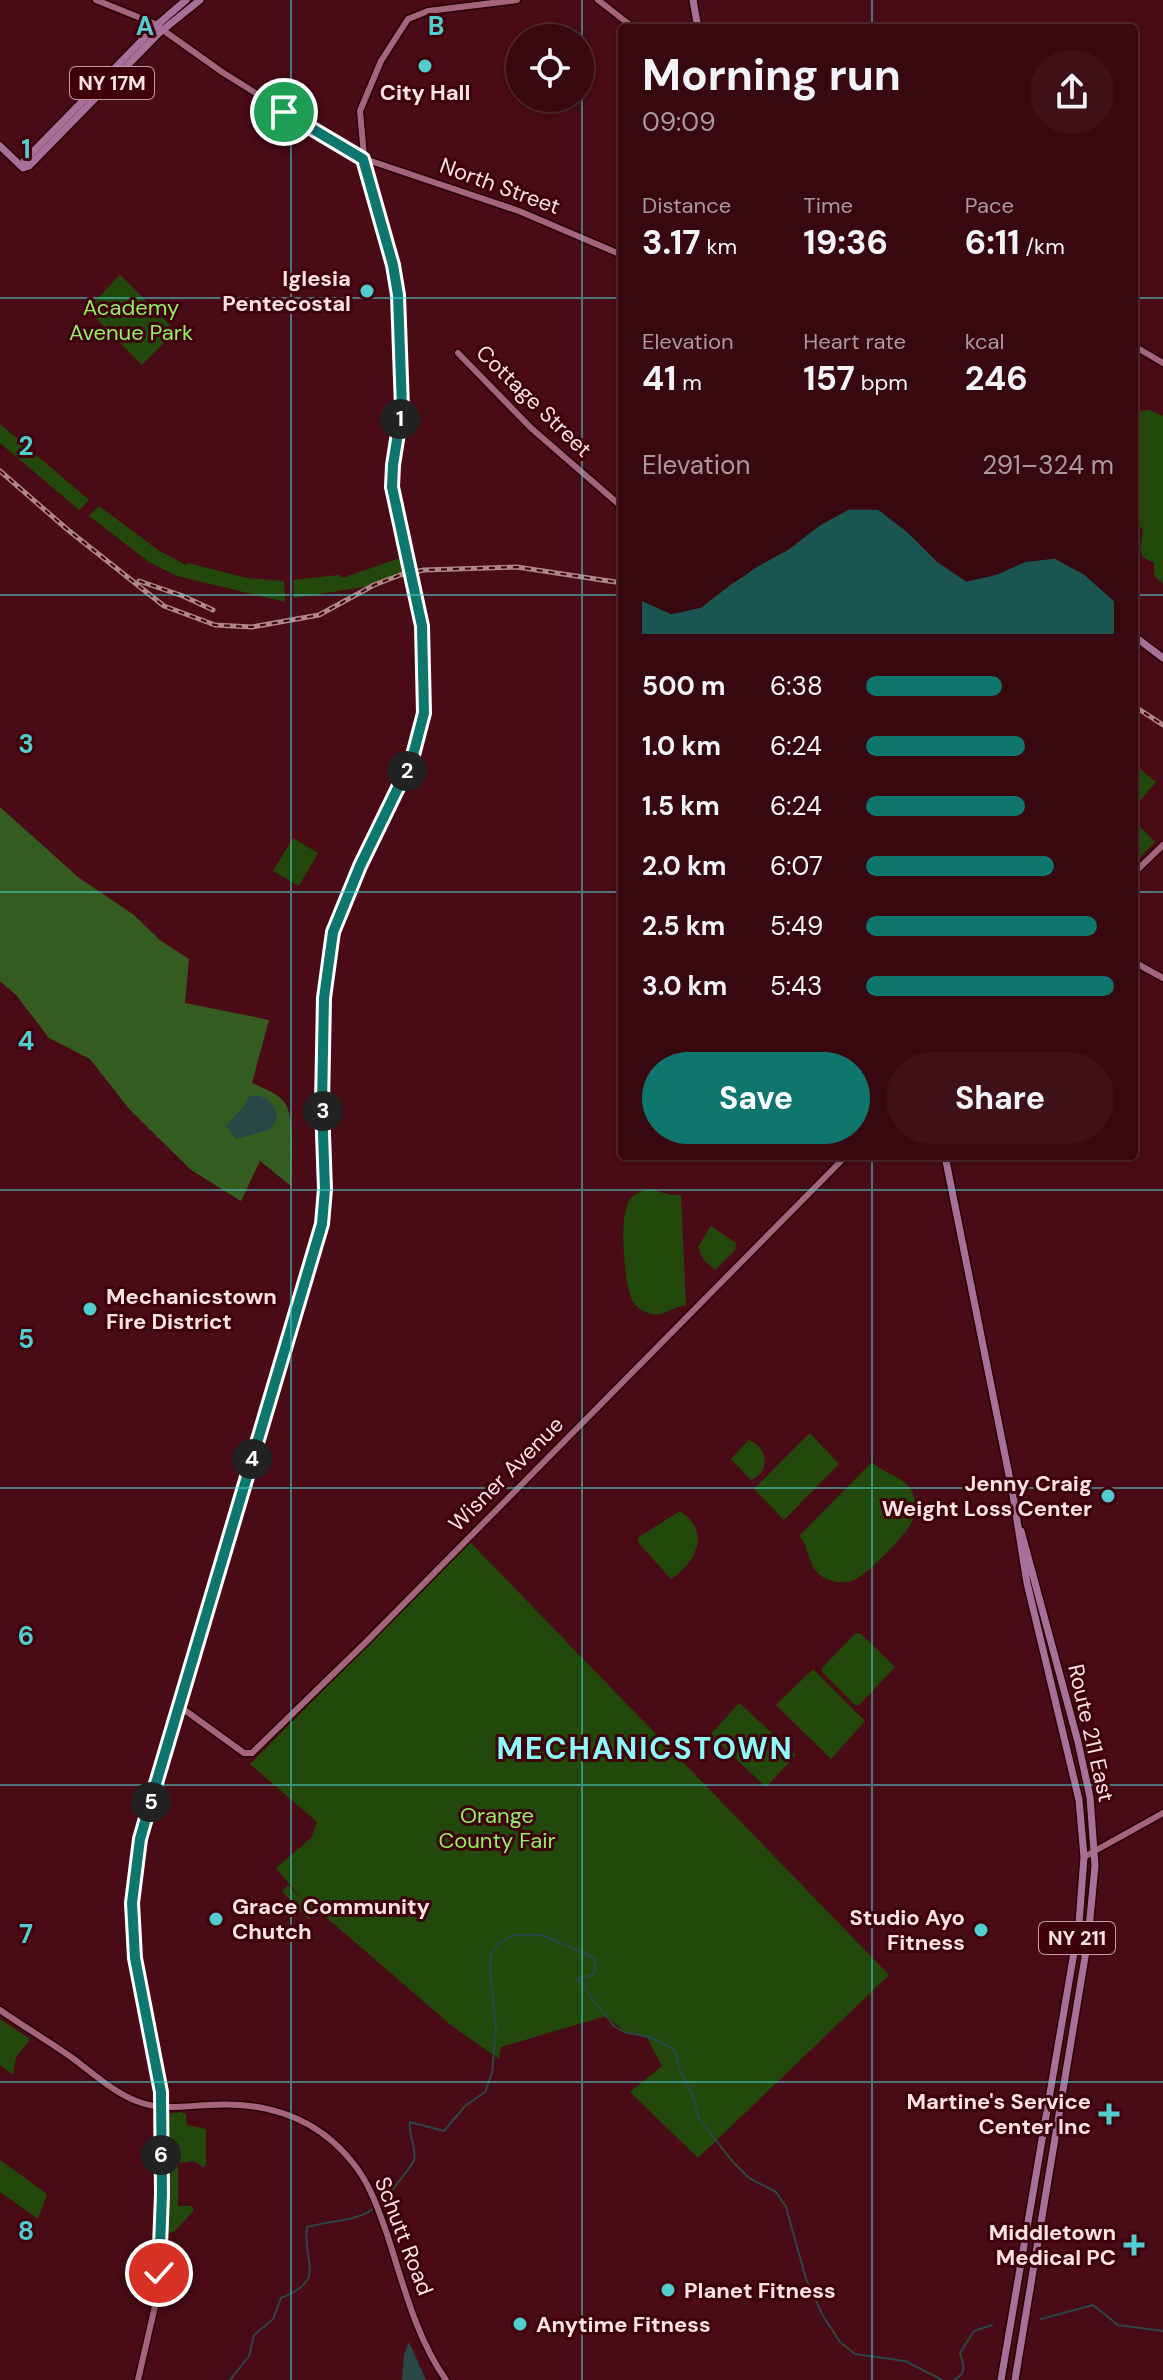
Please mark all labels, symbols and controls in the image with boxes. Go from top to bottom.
text: A [136,9,154,43]
text: B [428,9,444,43]
map controls [506,24,594,112]
button: locate [506,24,594,112]
text: Morning run [642,46,901,104]
button: share [1030,50,1114,134]
marker: City Hall [416,57,434,75]
road number: NY 17M [70,67,154,99]
pin [250,78,318,146]
place label: City Hall [380,78,470,107]
icon: arrive [262,90,306,134]
text: 09:09 [642,105,715,139]
text: 1 [21,132,31,166]
street label: North Street [436,151,564,221]
text: Distance [642,191,731,220]
text: Time [803,191,853,220]
text: Pace [965,191,1014,220]
text: 3.17 [642,220,701,265]
text: 19:36 [803,220,888,265]
text: 6:11 [965,220,1020,265]
text: km [701,232,737,261]
text: /km [1020,232,1065,261]
place label: Iglesia Pentecostal [222,264,351,318]
marker: Iglesia Pentecostal [358,282,376,300]
park label: Academy Avenue Park [69,293,193,347]
text: Elevation [642,327,734,356]
text: Heart rate [803,327,906,356]
text: kcal [965,327,1004,356]
street label: Cottage Street [470,338,598,464]
text: 41 [642,356,676,401]
text: 157 [803,356,855,401]
text: 246 [965,356,1028,401]
text: m [676,368,702,397]
text: bpm [855,368,908,397]
pin: 1 [380,399,420,439]
text: 1 [396,404,404,433]
text: 2 [18,429,34,463]
text: Elevation [642,448,750,482]
text: 291–324 m [982,448,1114,482]
text: 500 m [642,669,725,703]
text: 6:38 [770,669,823,703]
text: 3 [18,727,34,761]
text: 1.0 km [642,729,721,763]
text: 6:24 [770,729,822,763]
pin: 2 [387,751,427,791]
text: 2 [401,756,413,785]
text: 1.5 km [642,789,720,823]
text: 6:24 [770,789,822,823]
text: 2.0 km [642,849,726,883]
text: 6:07 [770,849,823,883]
text: 2.5 km [642,909,725,943]
text: 5:49 [770,909,823,943]
text: 3.0 km [642,969,727,1003]
text: 5:43 [770,969,822,1003]
text: 4 [18,1024,34,1058]
button: Save [642,1052,870,1144]
button: Share [886,1052,1114,1144]
pin: 3 [303,1091,343,1131]
text: 3 [316,1096,330,1125]
place label: Mechanicstown Fire District [106,1282,277,1336]
marker: Mechanicstown Fire District [81,1300,99,1318]
text: 5 [18,1322,34,1356]
street label: Wisner Avenue [442,1410,570,1538]
pin: 4 [232,1439,272,1479]
text: 4 [245,1444,259,1473]
place label: Jenny Craig Weight Loss Center [882,1469,1092,1523]
marker: Jenny Craig Weight Loss Center [1099,1487,1117,1505]
text: 6 [18,1619,34,1653]
street label: Route 211 East [1061,1661,1121,1805]
district label: MECHANICSTOWN [496,1729,794,1768]
pin: 5 [131,1782,171,1822]
text: 5 [144,1787,158,1816]
park label: Orange County Fair [438,1801,556,1855]
place label: Grace Community Chutch [232,1892,430,1946]
place label: Studio Ayo Fitness [850,1903,965,1957]
marker: Grace Community Chutch [207,1910,225,1928]
text: 7 [19,1917,33,1951]
marker: Studio Ayo Fitness [972,1921,990,1939]
road number: NY 211 [1039,1922,1115,1954]
place label: Martine's Service Center Inc [907,2087,1091,2141]
marker: Martine's Service Center Inc [1098,2103,1120,2125]
pin: 6 [141,2135,181,2175]
text: 6 [154,2140,168,2169]
street label: Schutt Road [368,2172,440,2300]
text: 8 [18,2214,34,2248]
place label: Middletown Medical PC [989,2218,1116,2272]
marker: Middletown Medical PC [1123,2234,1145,2256]
pin [125,2239,193,2307]
icon: check [137,2251,181,2295]
place label: Planet Fitness [684,2276,836,2305]
marker: Planet Fitness [659,2281,677,2299]
place label: Anytime Fitness [536,2310,711,2339]
marker: Anytime Fitness [511,2315,529,2333]

